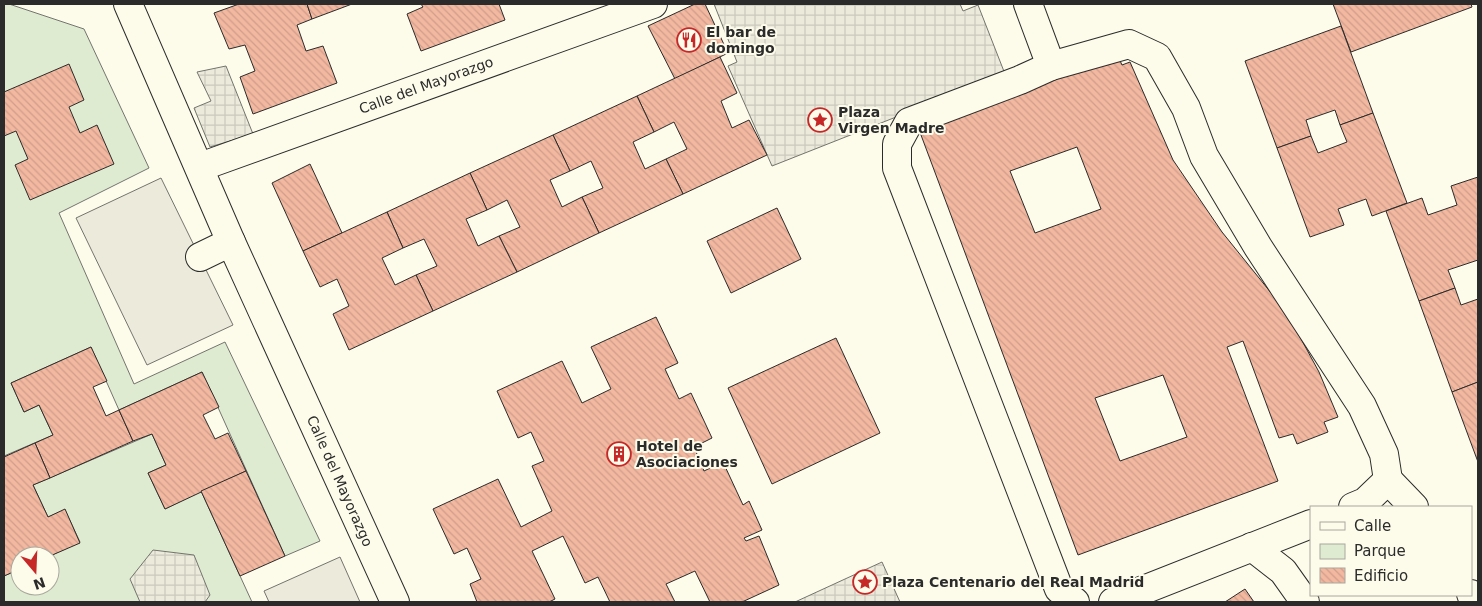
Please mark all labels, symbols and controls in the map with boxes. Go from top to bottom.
place label: El bar de domingo [706,24,776,56]
restaurant icon: El bar de domingo [676,27,702,53]
street label: Calle del Mayorazgo [357,53,495,117]
place label: Plaza Virgen Madre [838,104,944,136]
place icon: Plaza Virgen Madre [807,107,833,133]
street label: Calle del Mayorazgo [304,413,376,549]
place label: Hotel de Asociaciones [636,438,738,470]
building icon: Hotel de Asociaciones [606,441,632,467]
legend [1310,506,1472,596]
text: Calle [1354,517,1391,535]
text: Parque [1354,542,1406,560]
north arrow [10,546,60,596]
text: Edificio [1354,567,1408,585]
place icon: Plaza Centenario del Real Madrid [852,569,878,595]
text: N [31,574,47,593]
place label: Plaza Centenario del Real Madrid [882,574,1144,590]

